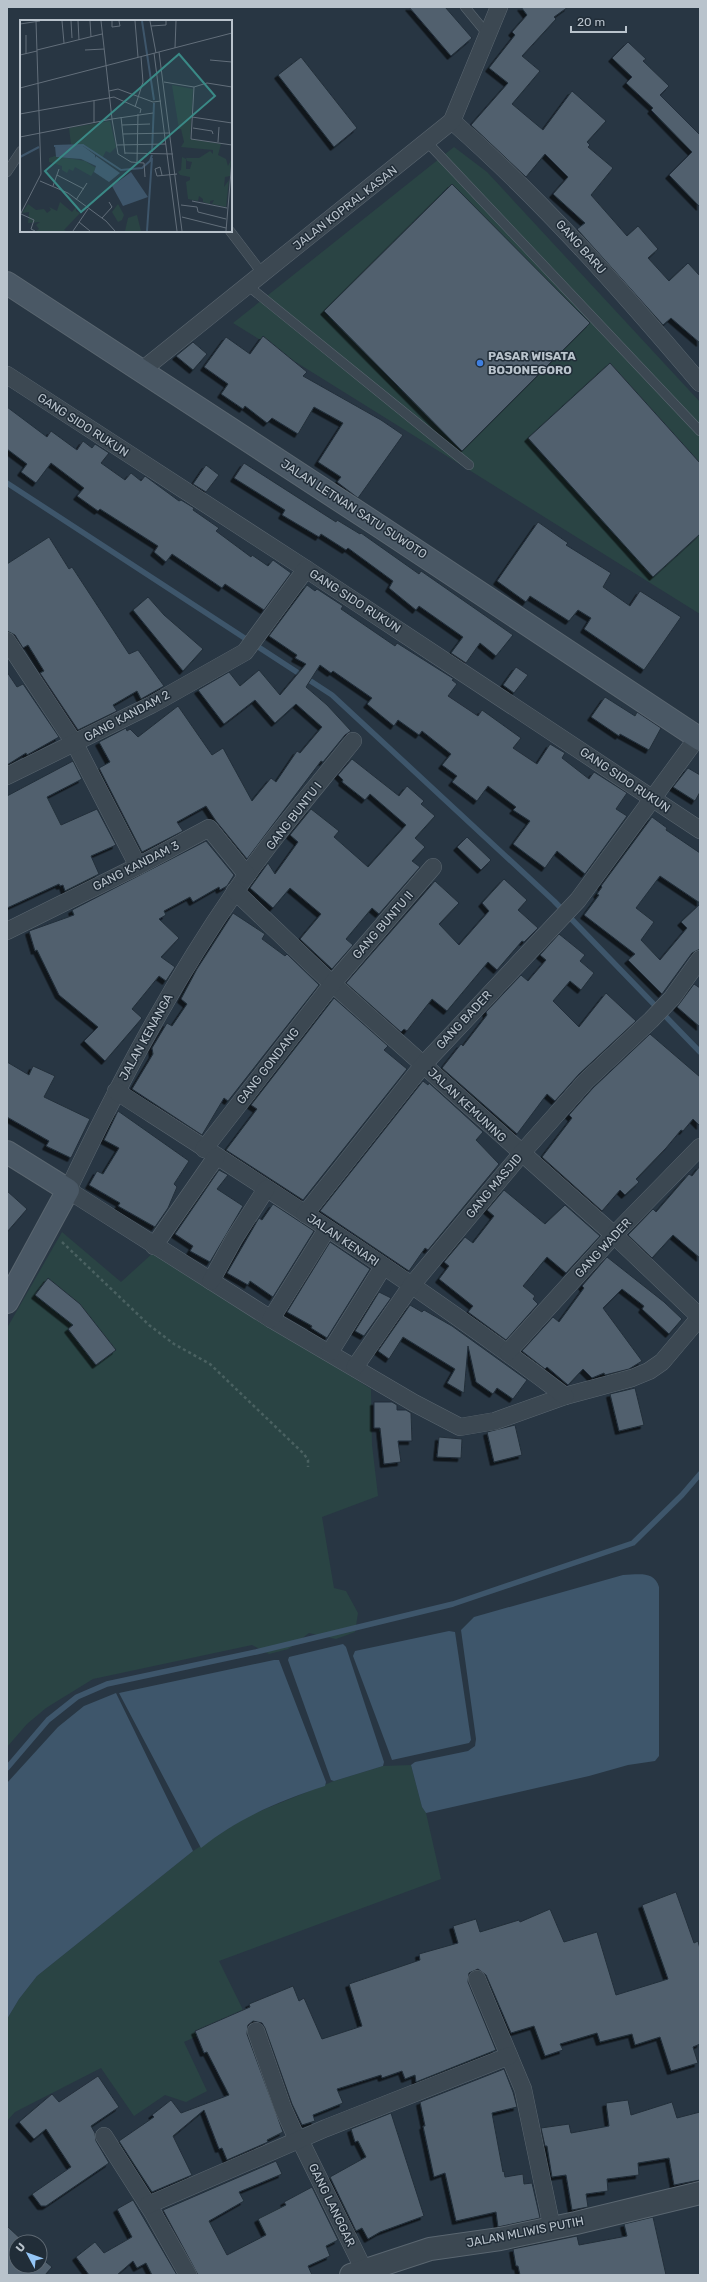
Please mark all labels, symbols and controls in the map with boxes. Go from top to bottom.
scale bar [571,8,626,34]
text: 20 m [577,15,605,29]
inset map [20,20,232,232]
street label: JALAN KOPRAL KASAN [290,163,400,253]
street label: GANG BARU [553,217,609,277]
place label: PASAR WISATA BOJONEGORO [488,349,576,377]
marker: PASAR WISATA BOJONEGORO [475,358,485,368]
street label: GANG SIDO RUKUN [35,390,131,460]
street label: JALAN LETNAN SATU SUWOTO [278,457,430,561]
street label: GANG SIDO RUKUN [307,566,403,636]
street label: GANG KANDAM 2 [82,688,172,744]
street label: GANG SIDO RUKUN [577,745,673,815]
street label: GANG BUNTU I [263,779,325,853]
street label: GANG KANDAM 3 [91,838,181,894]
street label: GANG BUNTU II [350,888,416,962]
street label: GANG BADER [433,988,495,1052]
street label: JALAN KENANGA [116,991,176,1083]
street label: GANG GONDANG [234,1025,302,1107]
street label: JALAN KEMUNING [425,1065,509,1145]
street label: GANG MASJID [463,1151,525,1221]
street label: JALAN KENARI [304,1211,382,1269]
street label: GANG WADER [572,1215,634,1281]
street label: GANG LANGGAR [306,2161,358,2249]
street label: JALAN MLIWIS PUTIH [465,2214,585,2250]
north arrow [8,2234,48,2274]
text: U [13,2240,28,2255]

